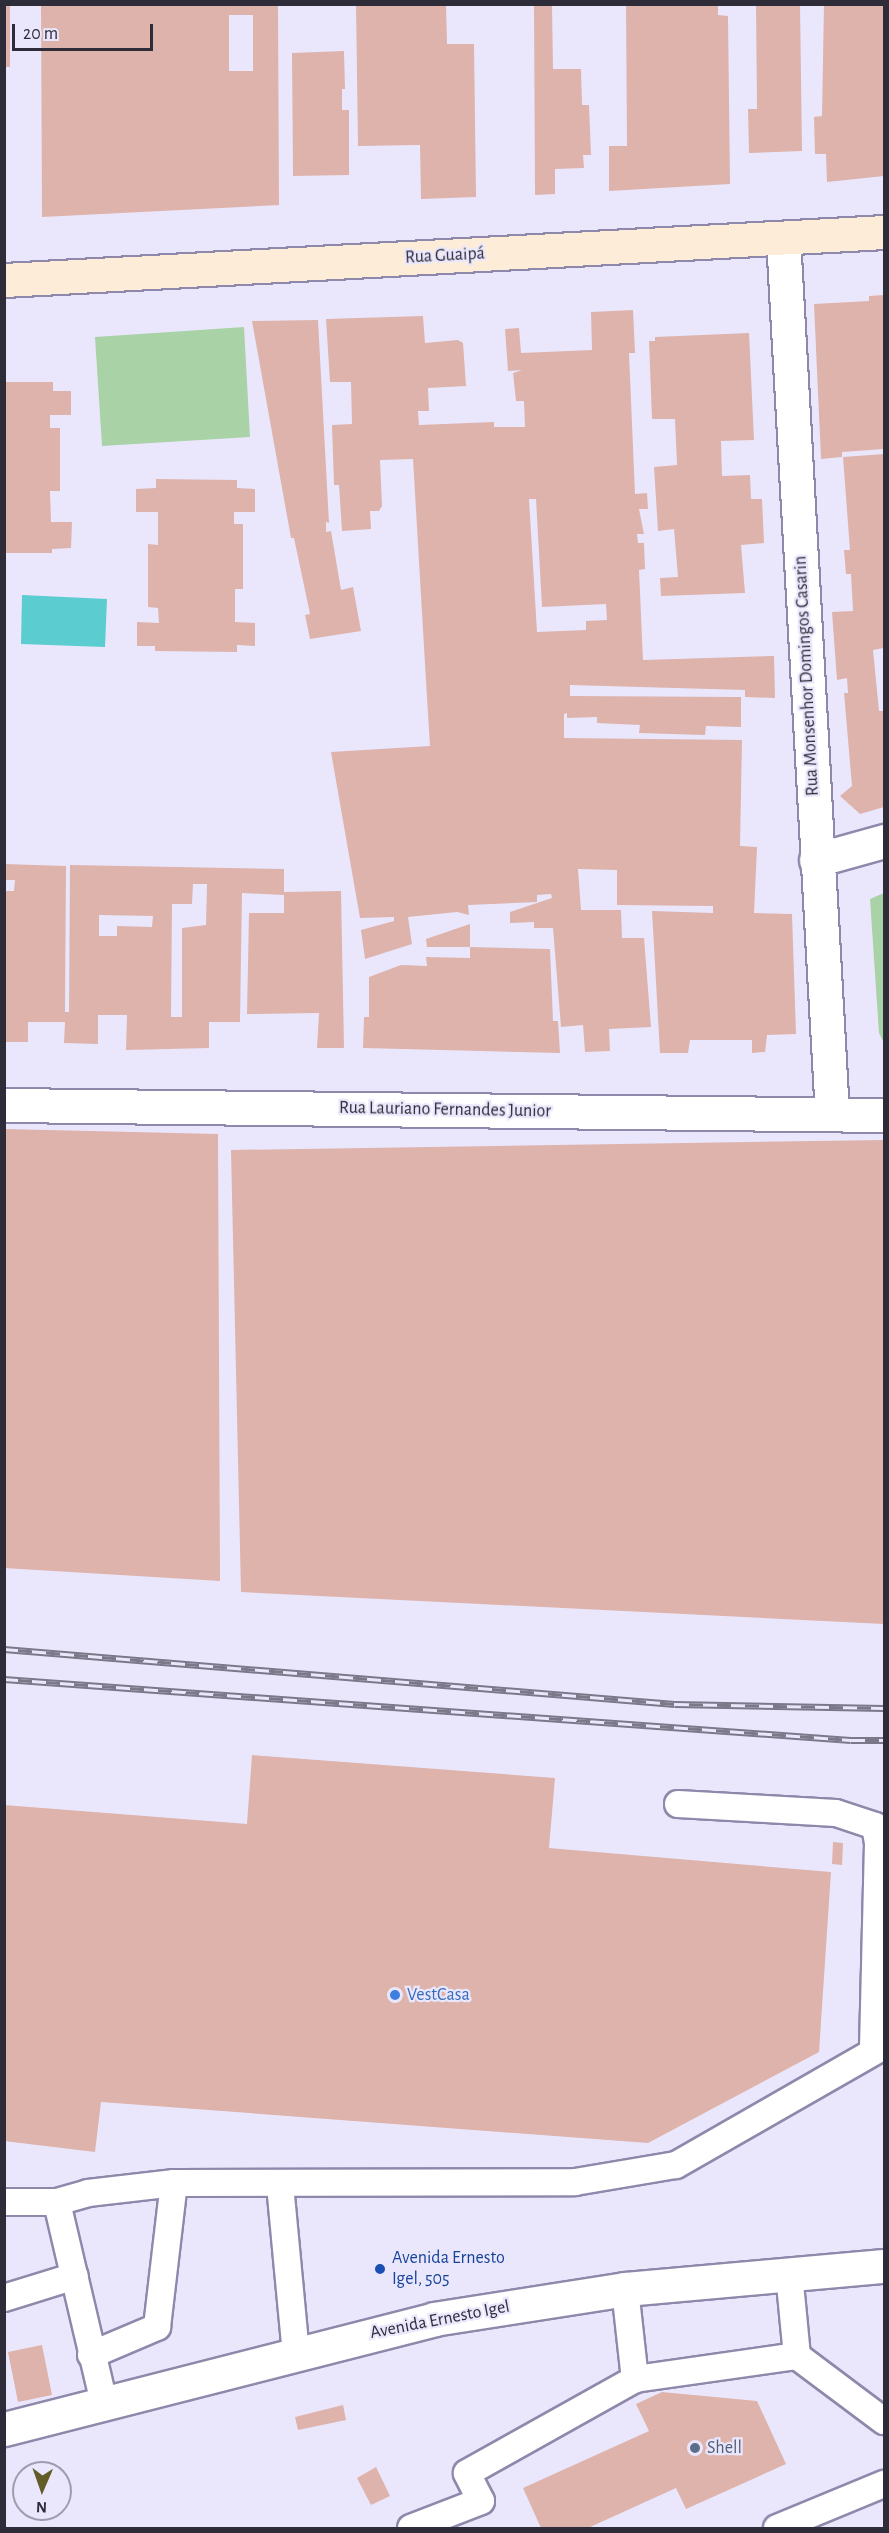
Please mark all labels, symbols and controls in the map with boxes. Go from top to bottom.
scale bar [15,12,156,50]
text: 20 m [23,25,58,43]
street label: Rua Guaipá [405,243,485,269]
street label: Rua Monsenhor Domingos Casarin [790,555,824,797]
street label: Rua Lauriano Fernandes Junior [339,1097,551,1123]
place label: VestCasa [407,1984,470,2006]
marker: VestCasa [388,1988,402,2002]
place label: Avenida Ernesto Igel, 505 [392,2248,505,2290]
marker: Avenida Ernesto Igel, 505 [373,2262,387,2276]
street label: Avenida Ernesto Igel [368,2296,512,2344]
place label: Shell [707,2437,742,2459]
marker: Shell [688,2441,702,2455]
north arrow [12,2461,72,2521]
text: N [36,2499,47,2515]

